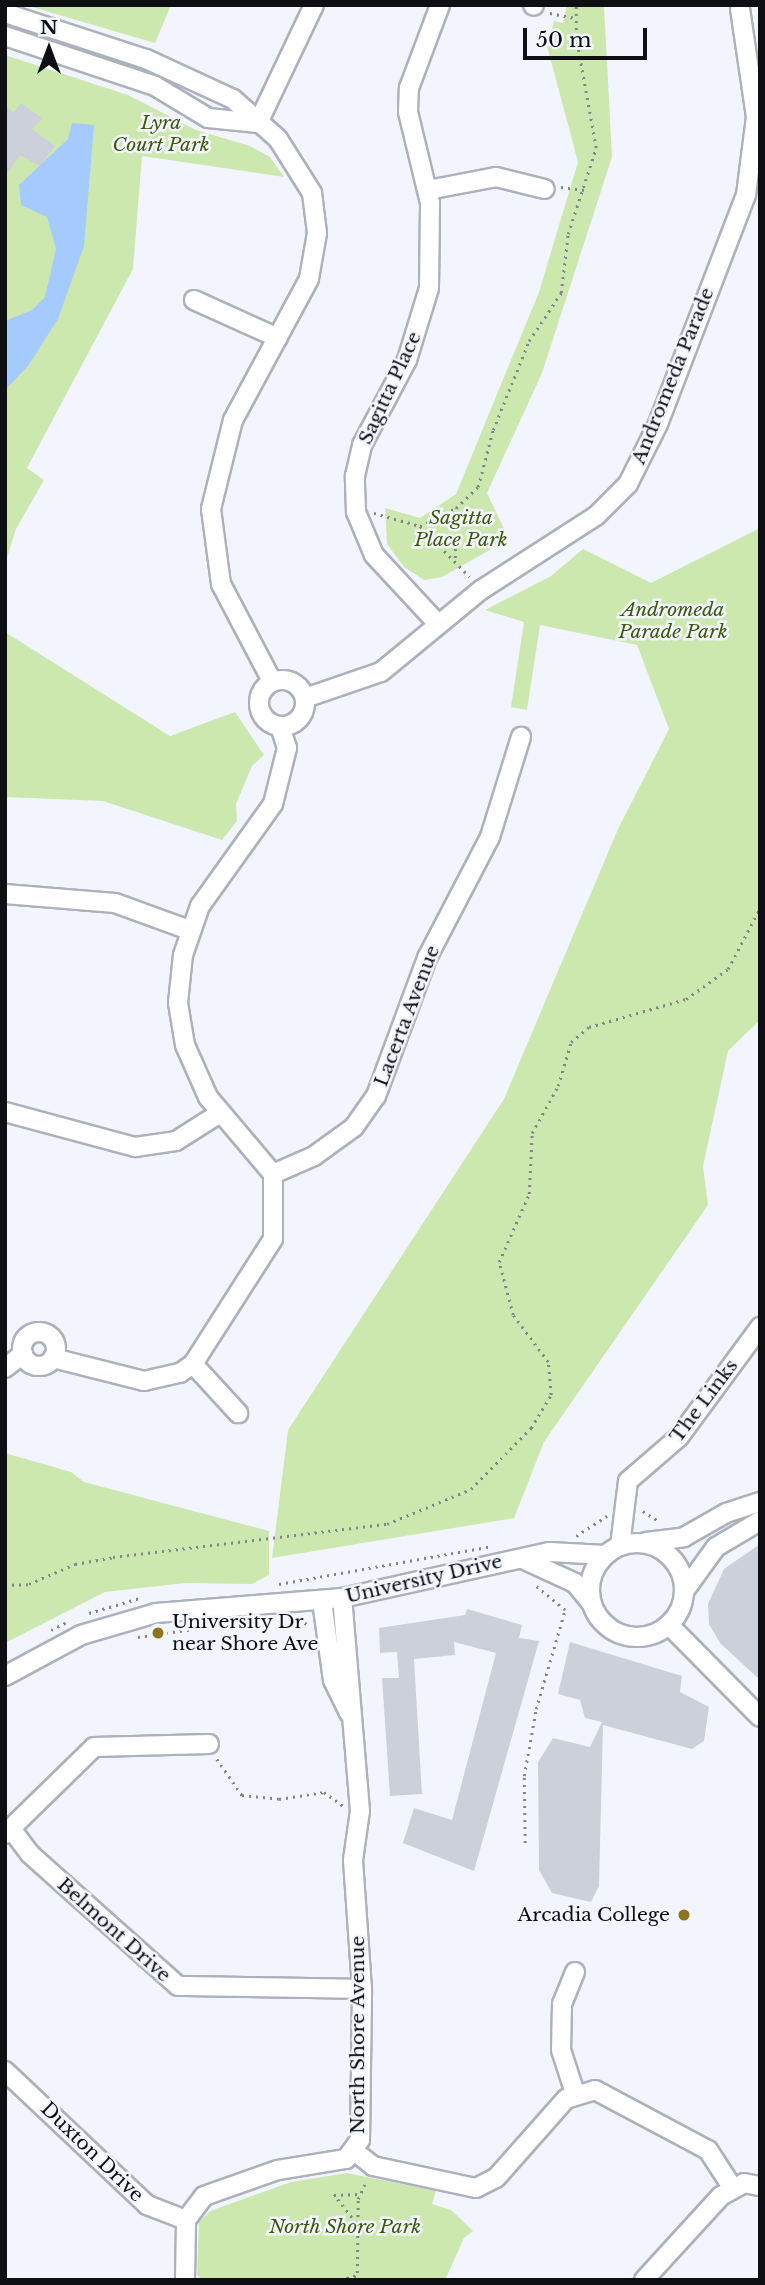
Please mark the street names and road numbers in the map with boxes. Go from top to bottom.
street label: Andromeda Parade [627,284,719,468]
street label: Sagitta Place [354,328,426,448]
street label: Lacerta Avenue [369,942,445,1090]
street label: The Links [665,1355,743,1447]
street label: University Drive [343,1550,505,1608]
street label: Belmont Drive [53,1873,175,1987]
street label: North Shore Avenue [347,1935,369,2135]
street label: Duxton Drive [36,2097,148,2207]

